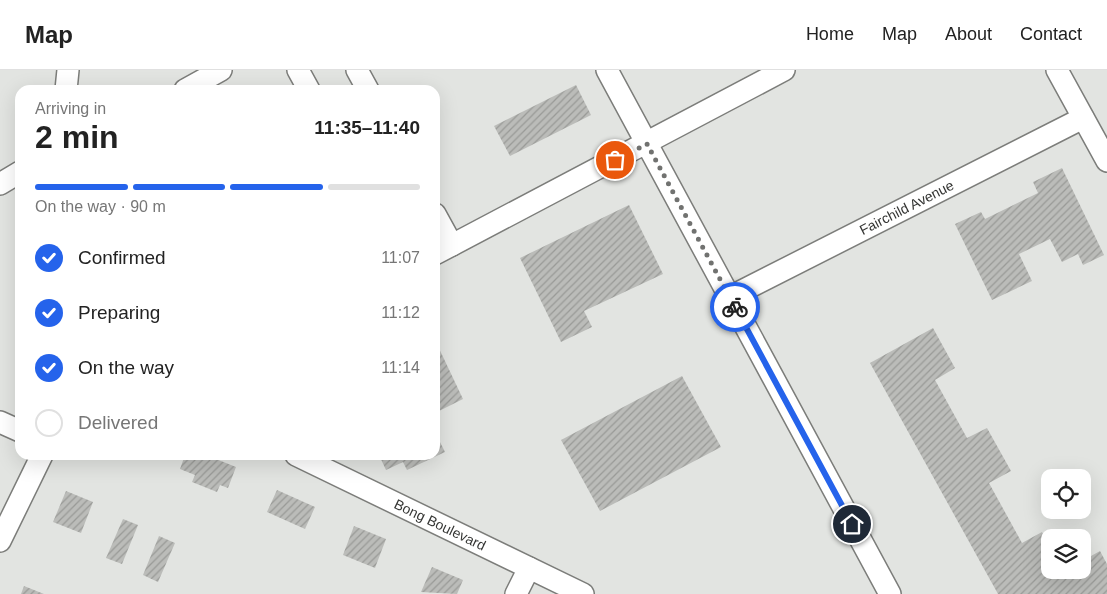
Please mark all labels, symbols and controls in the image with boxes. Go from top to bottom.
text: Map [25,21,73,48]
text: Home [806,24,854,44]
text: Map [882,24,917,44]
text: About [945,24,992,44]
text: Contact [1020,24,1082,44]
text: Arriving in [35,100,106,117]
text: 11:35–11:40 [314,117,420,138]
text: 2 min [35,119,119,155]
pin [594,139,636,181]
icon: bag [601,146,629,174]
street label: Fairchild Avenue [857,177,957,238]
text: On the way · 90 m [35,198,166,215]
icon: check [35,244,63,272]
text: Confirmed [78,247,166,268]
text: 11:07 [381,249,420,266]
courier [710,282,760,332]
icon: bike [721,293,749,321]
icon: check [35,299,63,327]
text: Preparing [78,302,160,323]
text: 11:12 [381,304,420,321]
icon: check [35,354,63,382]
text: On the way [78,357,174,378]
text: 11:14 [381,359,420,376]
text: Delivered [78,412,158,433]
map controls [1041,469,1091,579]
button: locate [1041,469,1091,519]
street label: Bong Boulevard [392,496,488,554]
pin [831,503,873,545]
icon: home [838,510,866,538]
button: layers [1041,529,1091,579]

